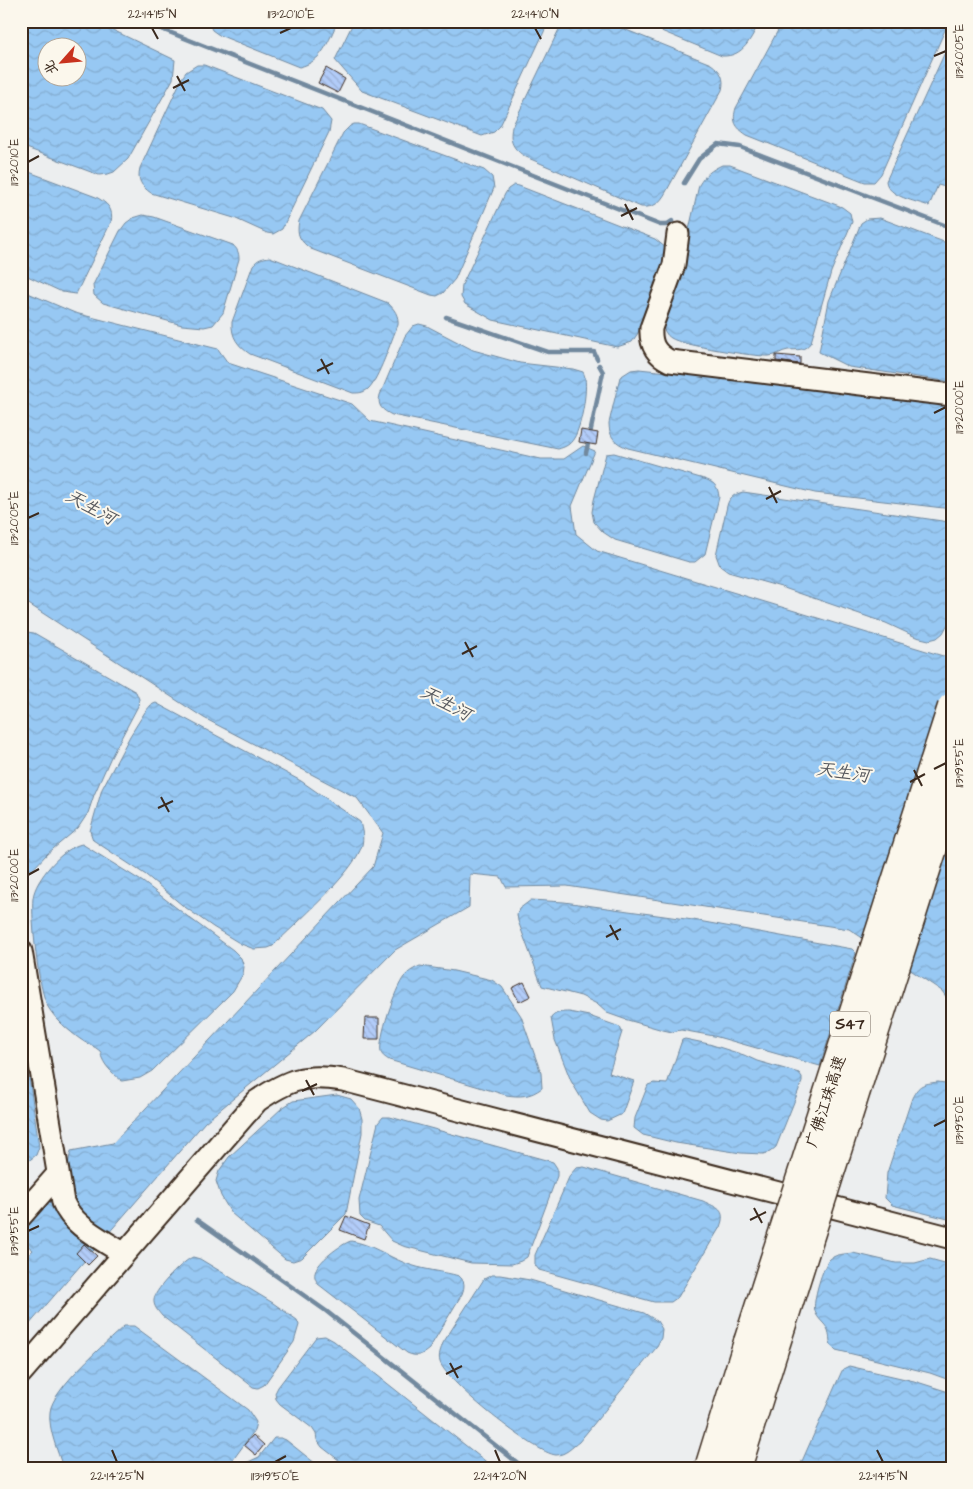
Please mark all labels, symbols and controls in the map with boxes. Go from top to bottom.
text: 22°14'15"N [128,6,177,23]
text: 113°20'10"E [267,6,315,23]
text: 22°14'10"N [511,6,559,23]
text: 113°20'05"E [951,24,968,78]
north arrow [38,38,88,88]
text: 北 [39,57,63,78]
text: 113°20'10"E [6,138,23,186]
text: 113°20'00"E [951,380,968,434]
water label: 天生河 [61,483,123,533]
text: 113°20'05"E [6,491,23,545]
water label: 天生河 [416,680,478,729]
text: 113°19'55"E [951,738,968,788]
water label: 天生河 [814,756,874,789]
text: 113°20'00"E [6,848,23,902]
road number: S47 [830,1012,870,1036]
street label: 广佛江珠高速 [801,1052,851,1150]
text: 113°19'50"E [951,1096,968,1144]
text: 113°19'55"E [6,1206,23,1256]
text: 22°14'25"N [90,1468,144,1485]
text: 113°19'50"E [251,1468,299,1485]
text: 22°14'20"N [474,1468,527,1485]
text: 22°14'15"N [859,1468,908,1485]

